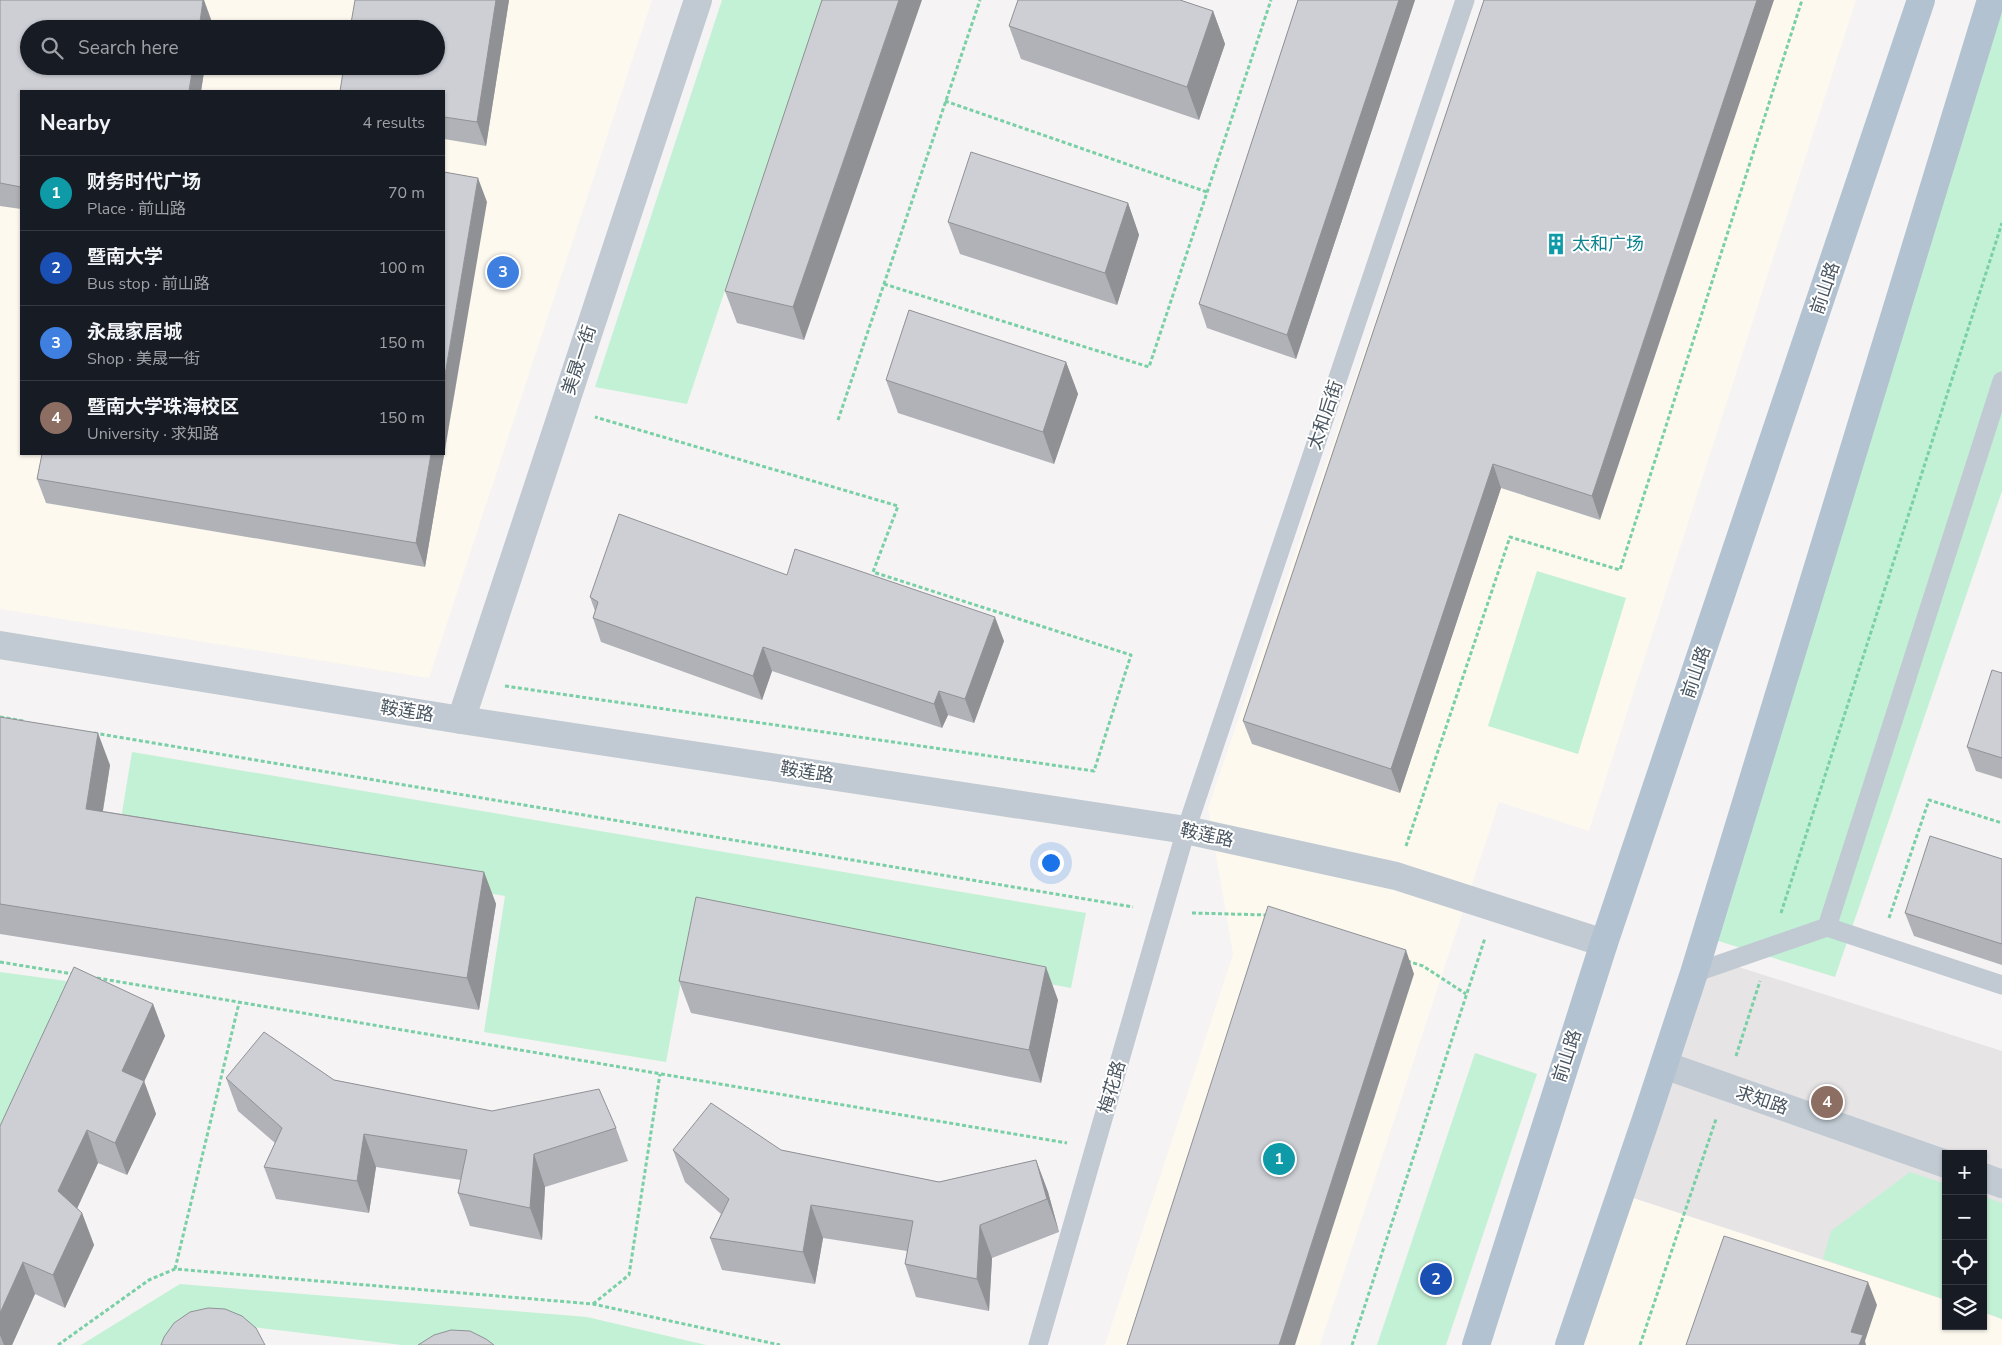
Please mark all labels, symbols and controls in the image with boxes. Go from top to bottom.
search box [20,20,445,75]
icon: search [38,34,66,62]
text: Search here [78,35,179,61]
text: Nearby [40,109,110,137]
text: 4 results [363,112,425,134]
text: 财务时代广场 [87,169,201,195]
text: 1 [51,182,61,204]
text: 70 m [388,182,425,204]
text: Place · 前山路 [87,198,186,220]
building icon: 太和广场 [1543,231,1569,257]
place label: 太和广场 [1572,232,1644,256]
text: 暨南大学 [87,244,163,270]
pin: 3 [487,253,519,291]
text: 2 [51,257,61,279]
text: 100 m [378,257,425,279]
street label: 前山路 [1805,259,1845,317]
text: Bus stop · 前山路 [87,273,210,295]
text: 永晟家居城 [87,319,182,345]
street label: 美晟一街 [556,322,602,398]
text: 3 [51,332,61,354]
text: 150 m [378,332,425,354]
text: Shop · 美晟一街 [87,348,200,370]
street label: 太和后街 [1302,377,1348,453]
text: 暨南大学珠海校区 [87,394,239,420]
text: 4 [51,407,61,429]
text: 150 m [378,407,425,429]
text: University · 求知路 [87,423,219,445]
street label: 前山路 [1676,643,1716,701]
street label: 鞍莲路 [378,695,436,727]
street label: 鞍莲路 [778,756,836,788]
street label: 鞍莲路 [1178,818,1236,852]
your location [1038,850,1064,876]
street label: 前山路 [1547,1027,1587,1085]
street label: 梅花路 [1093,1058,1131,1116]
street label: 求知路 [1733,1080,1791,1120]
pin: 4 [1811,1083,1843,1121]
pin: 1 [1263,1140,1295,1178]
map controls [1942,1150,1987,1330]
button: + [1942,1150,1987,1195]
button: − [1942,1195,1987,1240]
button: locate [1942,1240,1987,1285]
pin: 2 [1420,1260,1452,1298]
button: layers [1942,1285,1987,1330]

